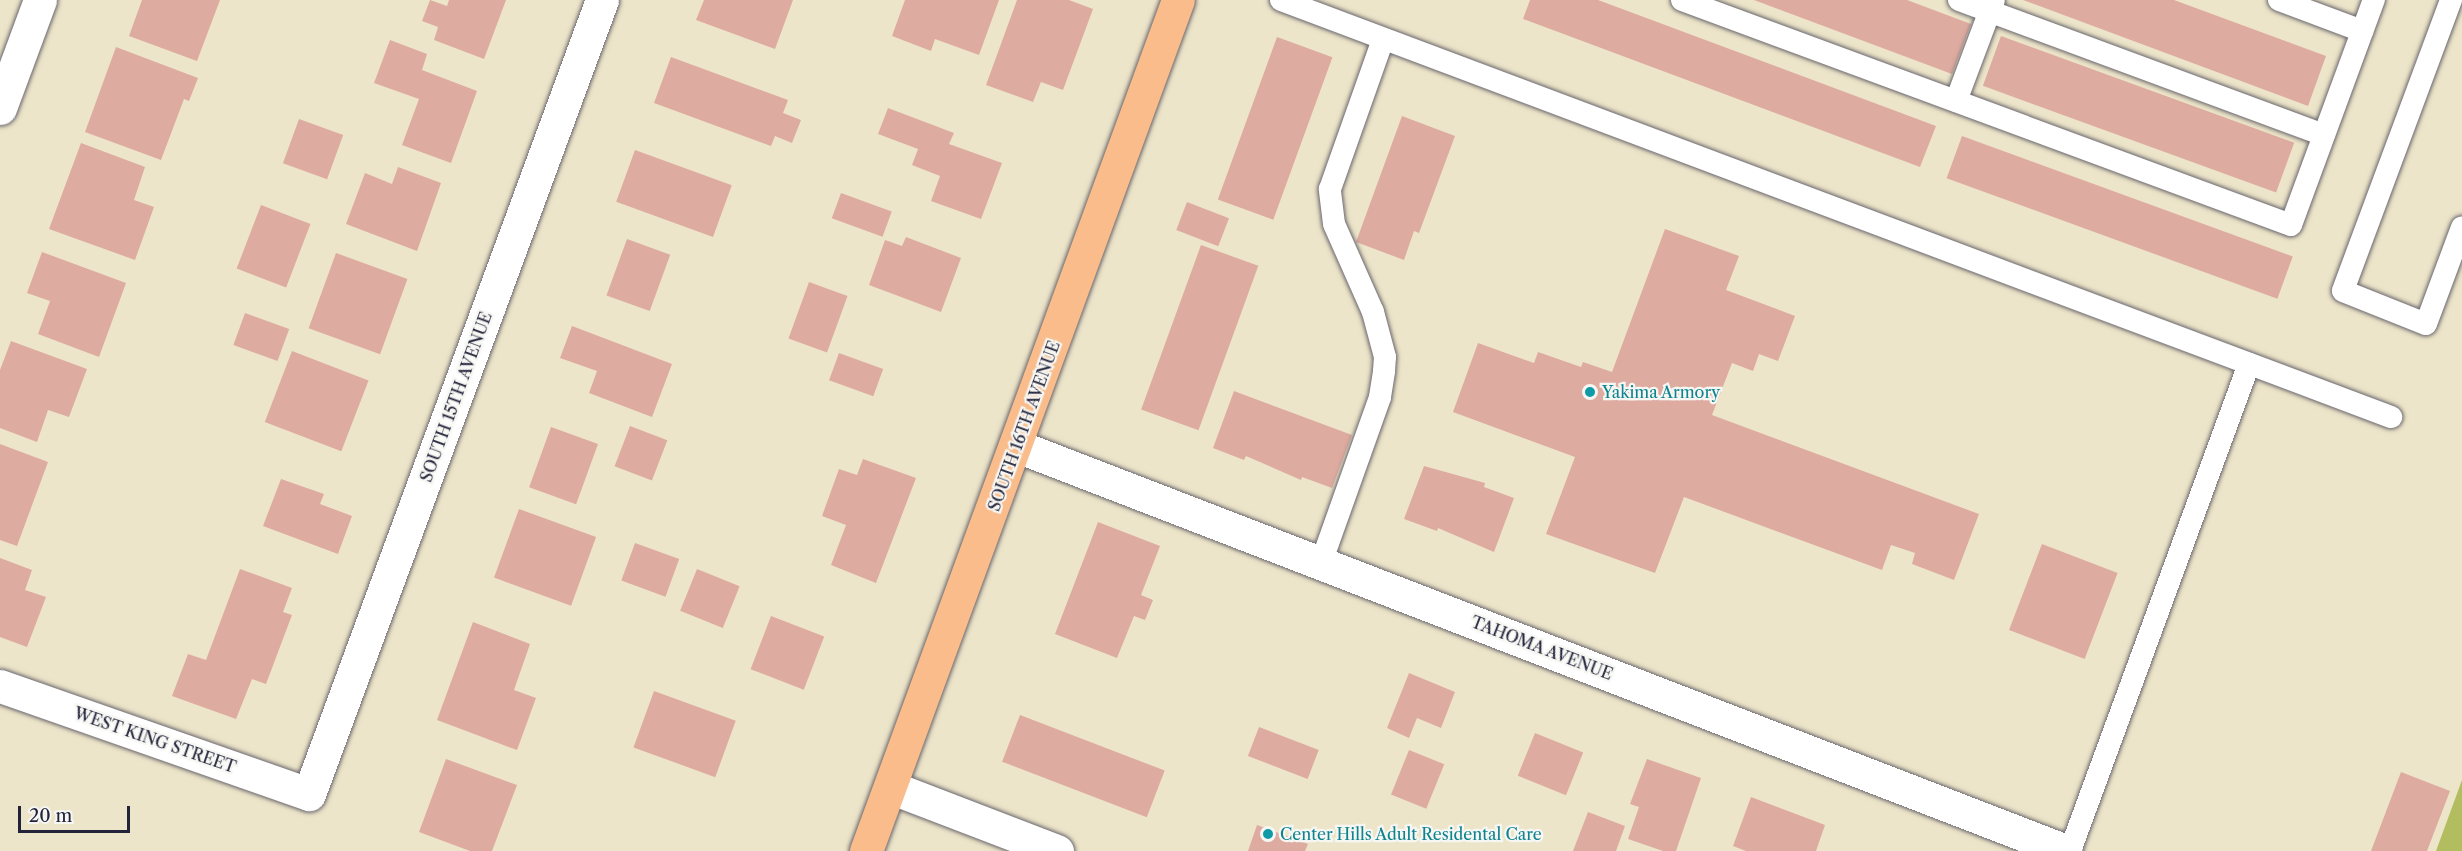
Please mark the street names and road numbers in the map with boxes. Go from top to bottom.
street label: SOUTH 15TH AVENUE [416,309,496,485]
street label: SOUTH 16TH AVENUE [984,338,1064,514]
street label: TAHOMA AVENUE [1468,612,1616,684]
street label: WEST KING STREET [71,703,239,777]

